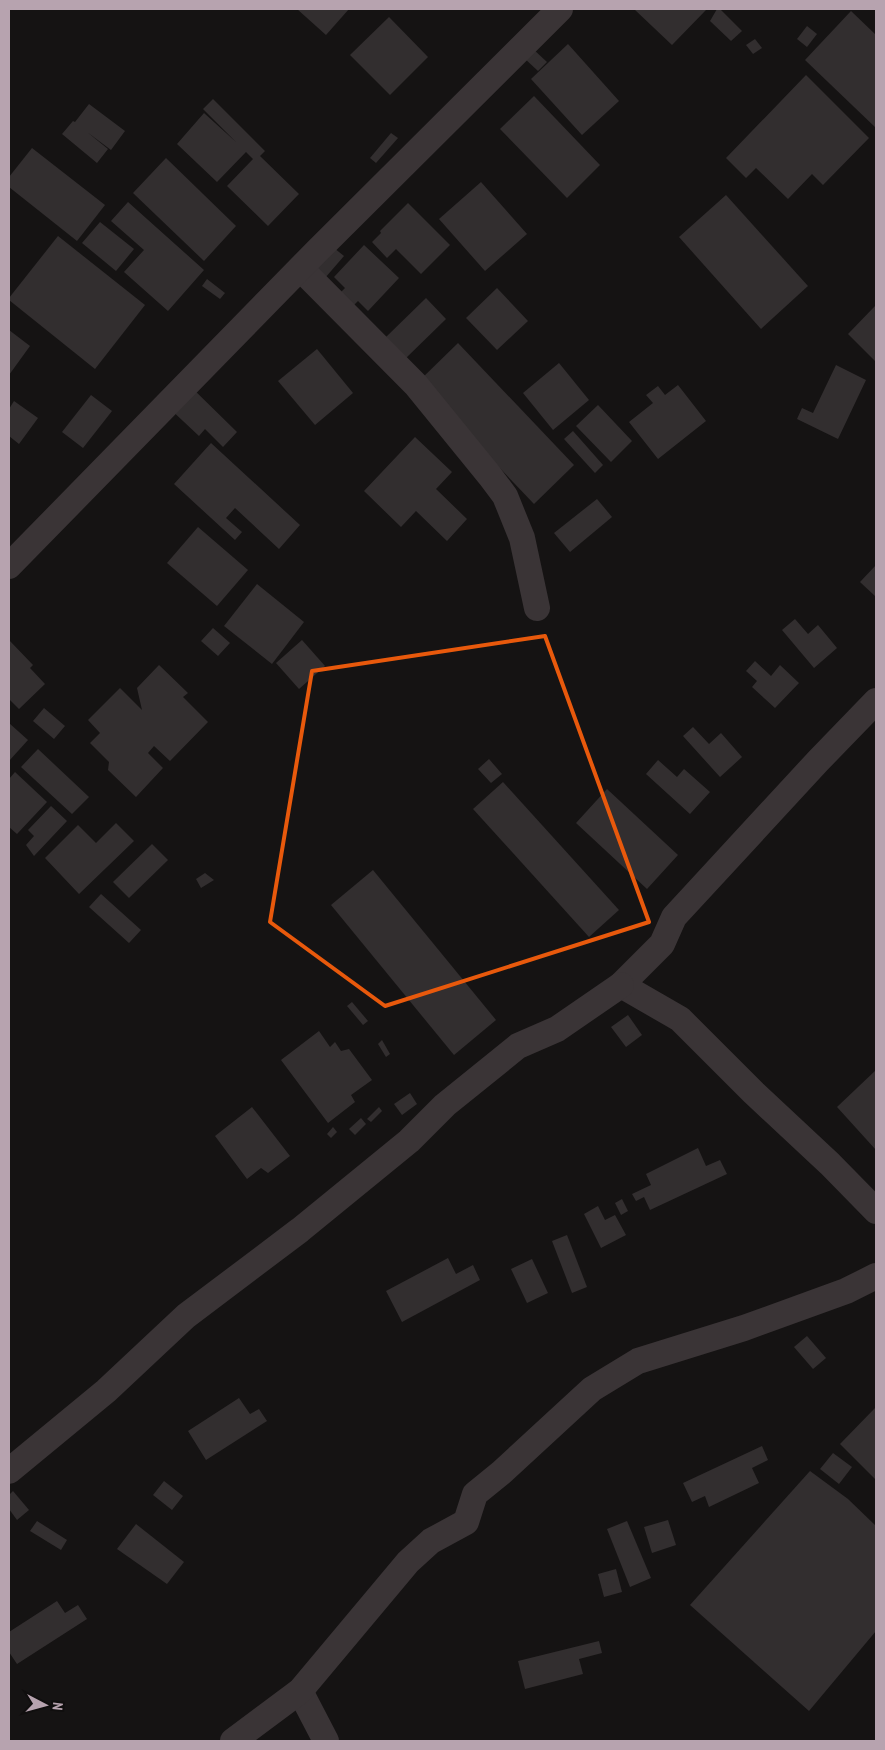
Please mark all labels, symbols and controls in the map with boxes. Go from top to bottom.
north arrow [20,1680,70,1730]
text: N [49,1702,67,1711]

